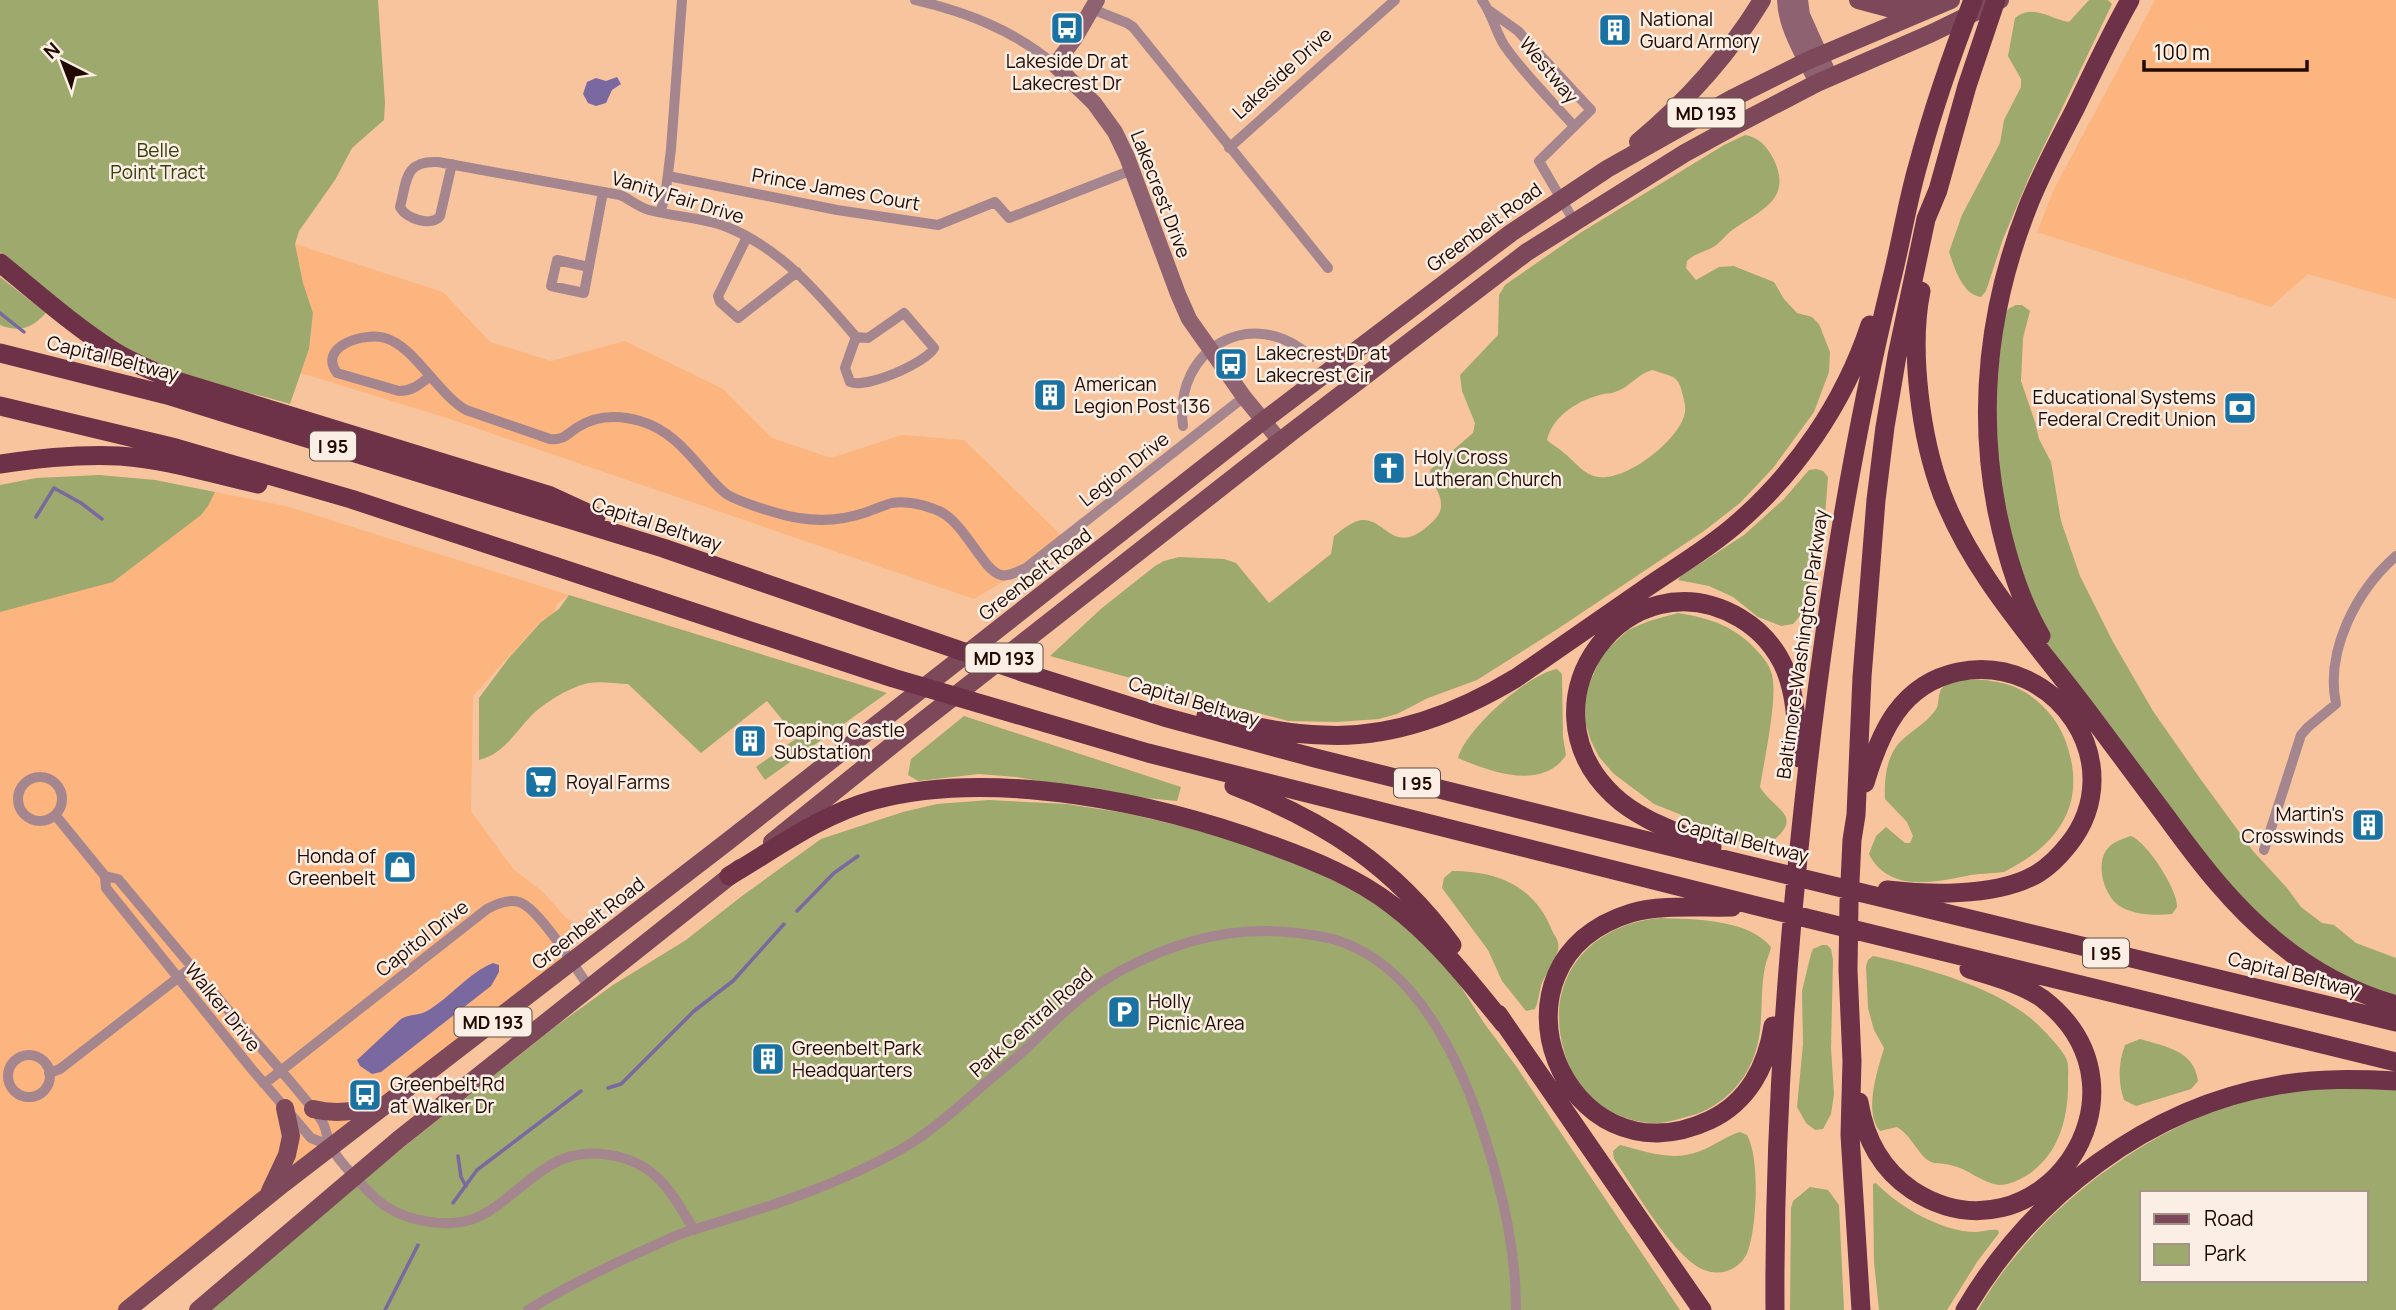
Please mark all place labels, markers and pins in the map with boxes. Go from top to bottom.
place label: National Guard Armory [1640,6,1760,54]
bus stop icon: Lakeside Dr at Lakecrest Dr [1048,9,1086,47]
building icon: National Guard Armory [1596,11,1634,49]
place label: Lakeside Dr at Lakecrest Dr [1006,48,1128,96]
place label: Lakecrest Dr at Lakecrest Cir [1256,340,1388,388]
bus stop icon: Lakecrest Dr at Lakecrest Cir [1212,345,1250,383]
place label: American Legion Post 136 [1074,371,1210,419]
building icon: American Legion Post 136 [1031,376,1069,414]
place label: Educational Systems Federal Credit Union [2033,384,2216,432]
bank icon: Educational Systems Federal Credit Union [2221,389,2259,427]
place label: Holy Cross Lutheran Church [1414,444,1562,492]
church icon: Holy Cross Lutheran Church [1370,449,1408,487]
place label: Toaping Castle Substation [774,717,905,765]
building icon: Toaping Castle Substation [731,722,769,760]
supermarket icon: Royal Farms [522,763,560,801]
place label: Royal Farms [566,769,670,795]
place label: Martin's Crosswinds [2242,801,2344,849]
building icon: Martin's Crosswinds [2349,806,2387,844]
place label: Honda of Greenbelt [288,843,376,891]
shop icon: Honda of Greenbelt [381,848,419,886]
place label: Holly Picnic Area [1148,988,1245,1036]
parking icon: Holly Picnic Area [1105,993,1143,1031]
place label: Greenbelt Park Headquarters [792,1035,922,1083]
building icon: Greenbelt Park Headquarters [749,1040,787,1078]
place label: Greenbelt Rd at Walker Dr [390,1071,505,1119]
bus stop icon: Greenbelt Rd at Walker Dr [346,1076,384,1114]

